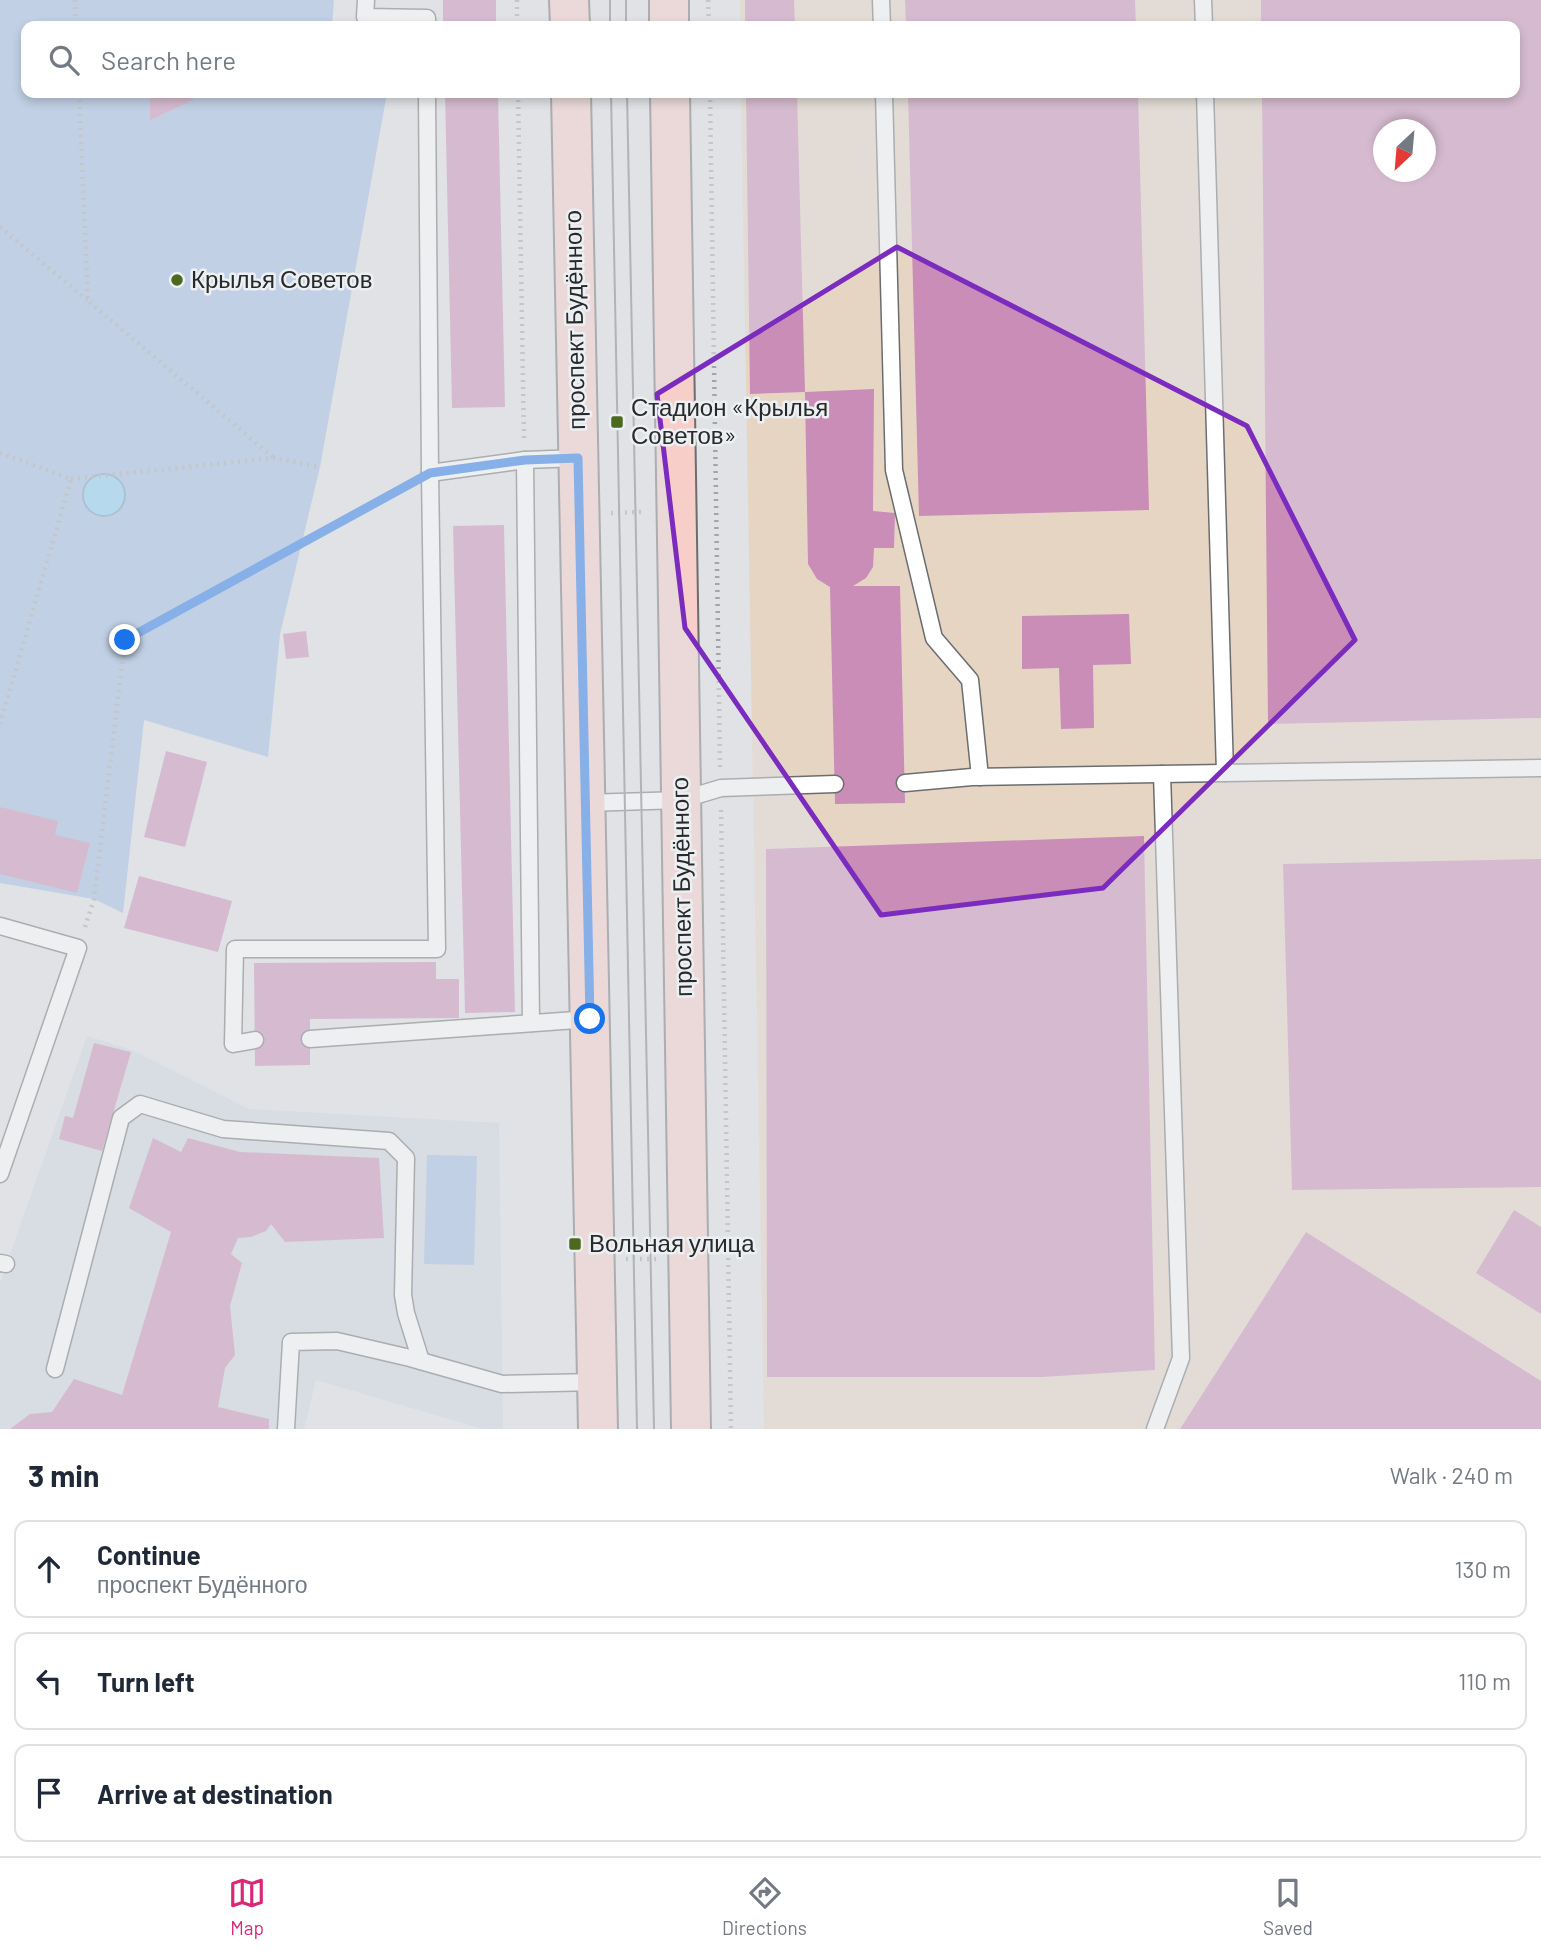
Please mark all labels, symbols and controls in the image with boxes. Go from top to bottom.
search box [21,21,1520,98]
icon: search [45,41,83,79]
text: Search here [101,44,236,75]
north arrow [1373,119,1436,182]
street label: проспект Будённого [557,210,590,430]
place label: Крылья Советов [191,264,372,293]
marker: Крылья Советов [169,272,185,288]
place label: Стадион «Крылья Советов» [631,392,828,449]
marker: Стадион «Крылья Советов» [609,414,625,430]
route end [109,624,140,655]
street label: проспект Будённого [664,777,697,997]
route start [574,1003,605,1034]
place label: Вольная улица [589,1228,755,1257]
marker: Вольная улица [567,1236,583,1252]
text: 3 min [28,1457,99,1493]
text: Walk · 240 m [1390,1461,1513,1489]
text: Continue [97,1539,201,1570]
icon: ahead [30,1550,68,1588]
text: 130 m [1454,1555,1511,1583]
text: проспект Будённого [97,1570,308,1598]
icon: left [30,1662,68,1700]
text: Turn left [97,1666,195,1697]
text: 110 m [1458,1667,1511,1695]
icon: arrive [30,1774,68,1812]
text: Arrive at destination [97,1778,333,1809]
tab: Map [228,1874,266,1939]
tab: Directions [722,1874,807,1939]
tab: Saved [1263,1874,1313,1939]

